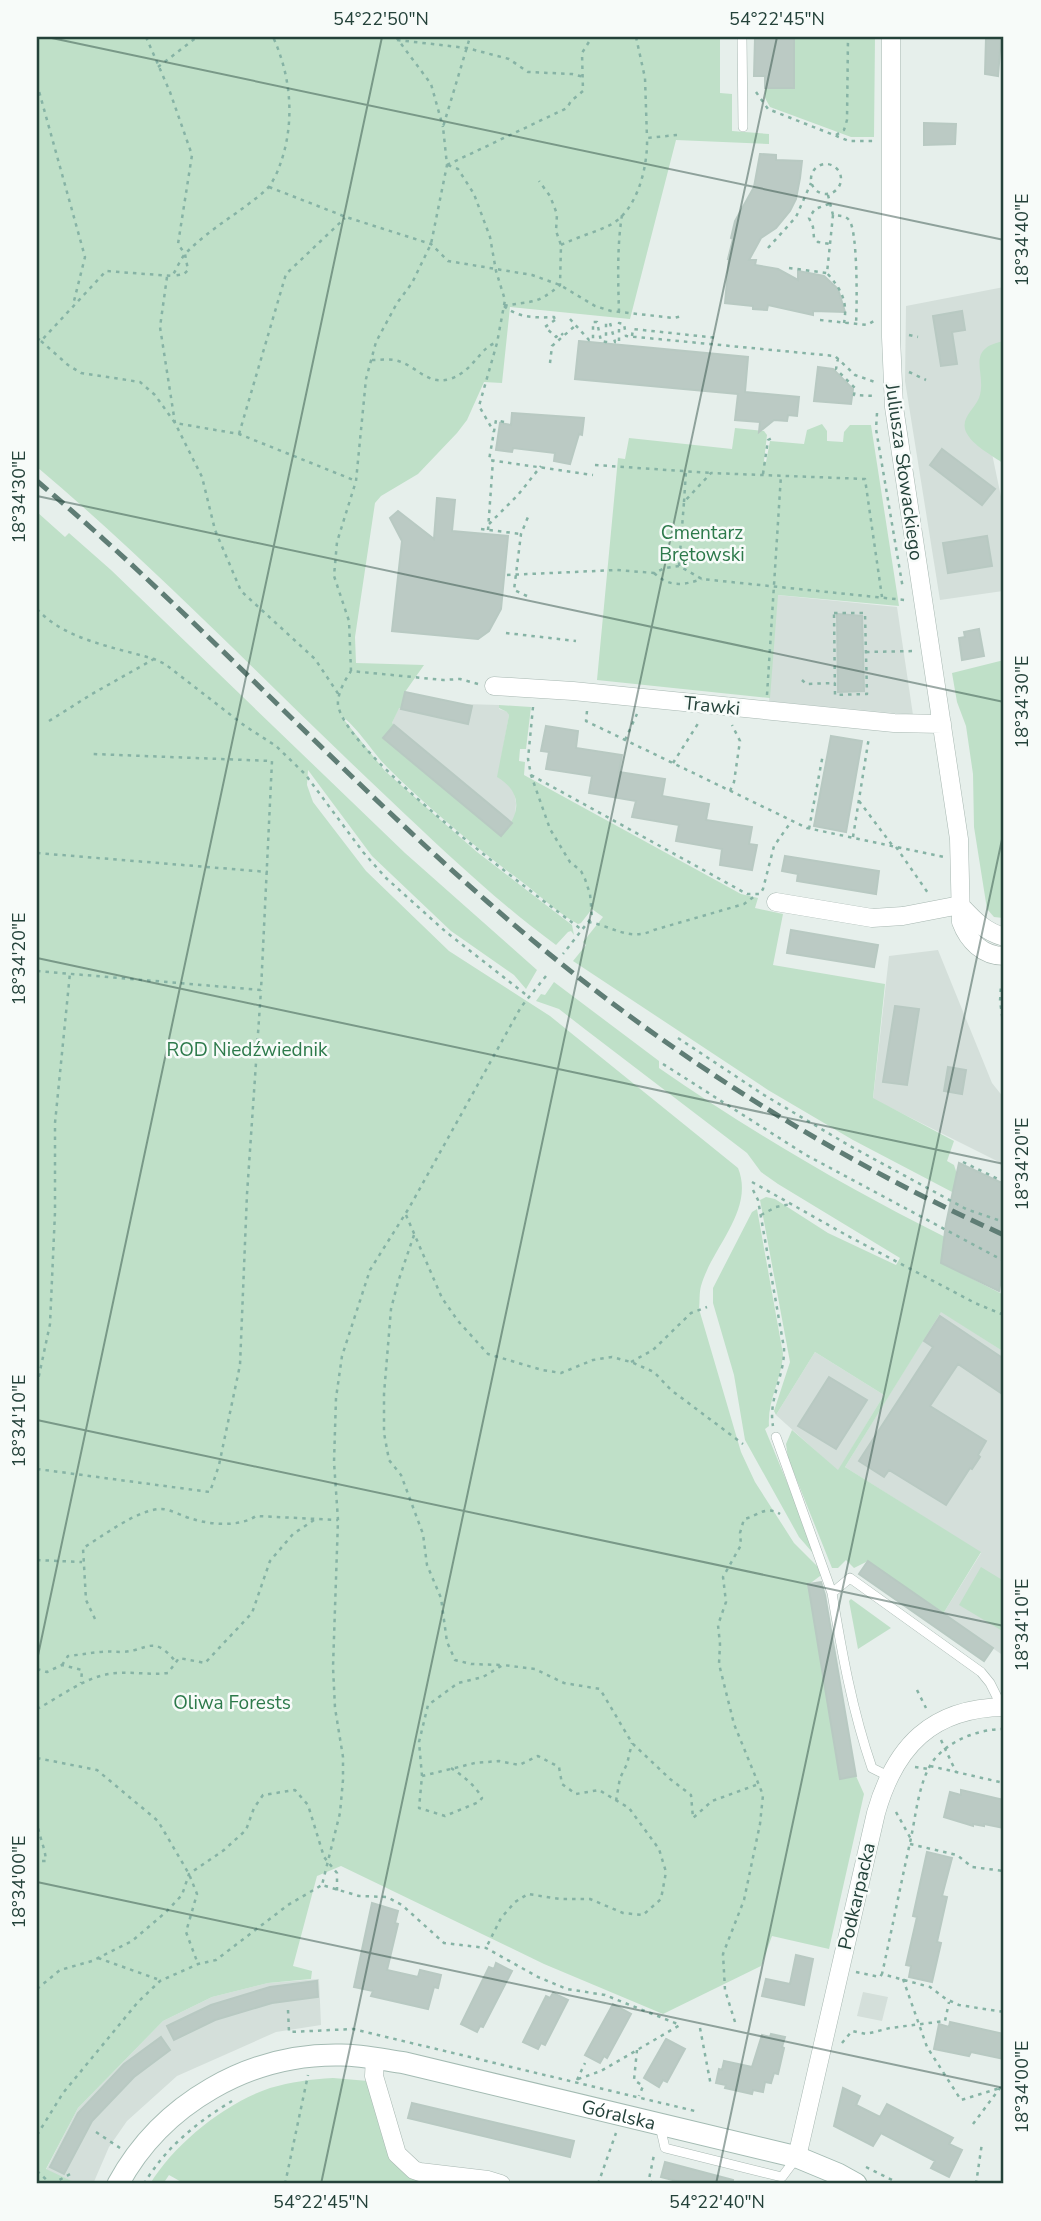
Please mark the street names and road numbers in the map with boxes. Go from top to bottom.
street label: Juliusza Słowackiego [879,381,929,562]
street label: Trawki [682,690,741,722]
street label: Podkarpacka [832,1840,882,1952]
street label: Góralska [579,2094,658,2137]

